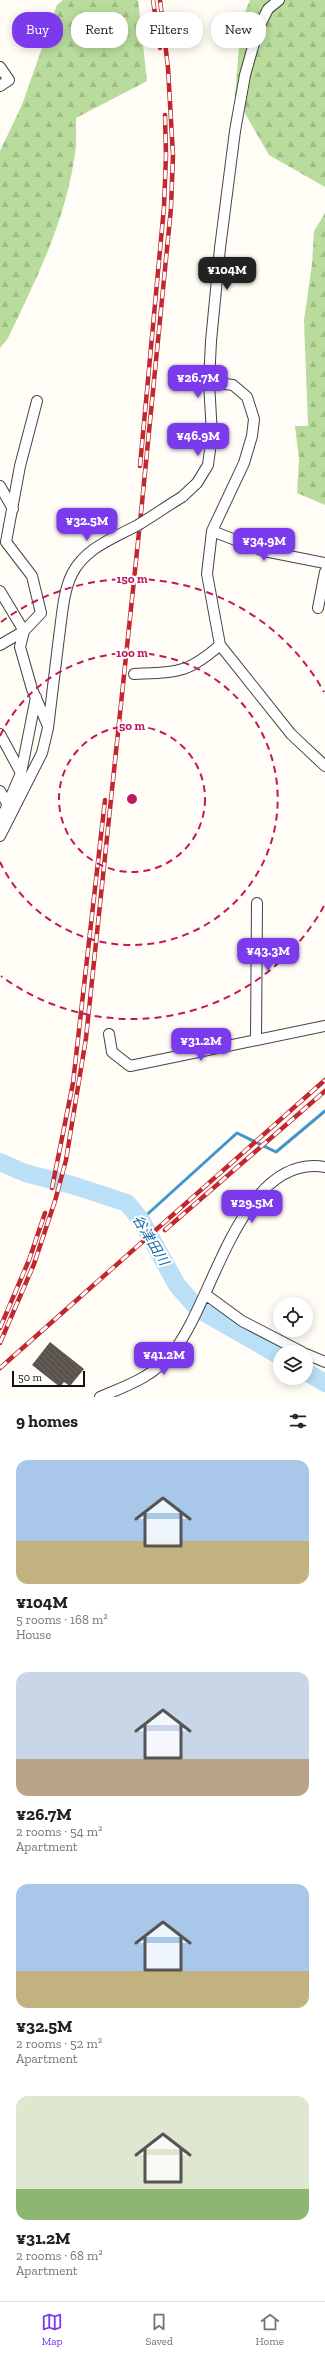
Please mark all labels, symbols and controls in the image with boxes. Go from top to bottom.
chip: Buy [12,12,63,48]
chip: Rent [71,12,128,48]
chip: Filters [136,12,203,48]
chip: New [211,12,266,48]
pin: ¥104M [199,257,255,291]
text: ¥104M [207,262,247,277]
pin: ¥26.7M [165,365,231,399]
text: ¥26.7M [177,370,219,385]
pin: ¥46.9M [165,423,231,457]
text: ¥46.9M [176,428,220,443]
pin: ¥32.5M [54,508,120,542]
text: ¥32.5M [65,513,109,528]
pin: ¥34.9M [231,528,297,562]
text: ¥34.9M [242,533,286,548]
text: 150 m [117,572,148,586]
text: 100 m [116,646,148,660]
text: 50 m [119,719,145,733]
centre of rings [125,792,139,806]
pin: ¥43.3M [235,938,301,972]
text: ¥43.3M [246,943,290,958]
pin: ¥31.2M [168,1028,234,1062]
text: ¥31.2M [180,1033,222,1048]
pin: ¥29.5M [219,1190,285,1224]
text: ¥29.5M [230,1195,274,1210]
water label: 谷津田川 [129,1212,173,1270]
map controls [273,1297,313,1385]
button: locate [273,1297,313,1337]
pin: ¥41.2M [131,1342,197,1376]
button: layers [273,1345,313,1385]
text: ¥41.2M [143,1347,185,1362]
scale bar [12,1369,85,1388]
text: 50 m [18,1371,42,1384]
icon: filters [287,1410,309,1432]
text: 9 homes [16,1411,78,1431]
icon: home [127,1486,199,1558]
text: ¥104M [16,1592,68,1612]
text: 5 rooms · 168 m² [16,1612,108,1627]
text: House [16,1627,51,1642]
icon: home [127,1698,199,1770]
text: ¥26.7M [16,1804,72,1824]
text: 2 rooms · 54 m² [16,1824,102,1839]
text: Apartment [16,1839,78,1854]
icon: home [127,1910,199,1982]
text: ¥32.5M [16,2016,72,2036]
text: 2 rooms · 52 m² [16,2036,102,2051]
text: Apartment [16,2051,78,2066]
icon: home [127,2122,199,2194]
text: ¥31.2M [16,2228,70,2248]
text: 2 rooms · 68 m² [16,2248,103,2263]
text: Apartment [16,2263,78,2278]
tab: Map [41,2311,63,2348]
tab: Saved [146,2311,173,2348]
tab: Home [255,2311,284,2348]

